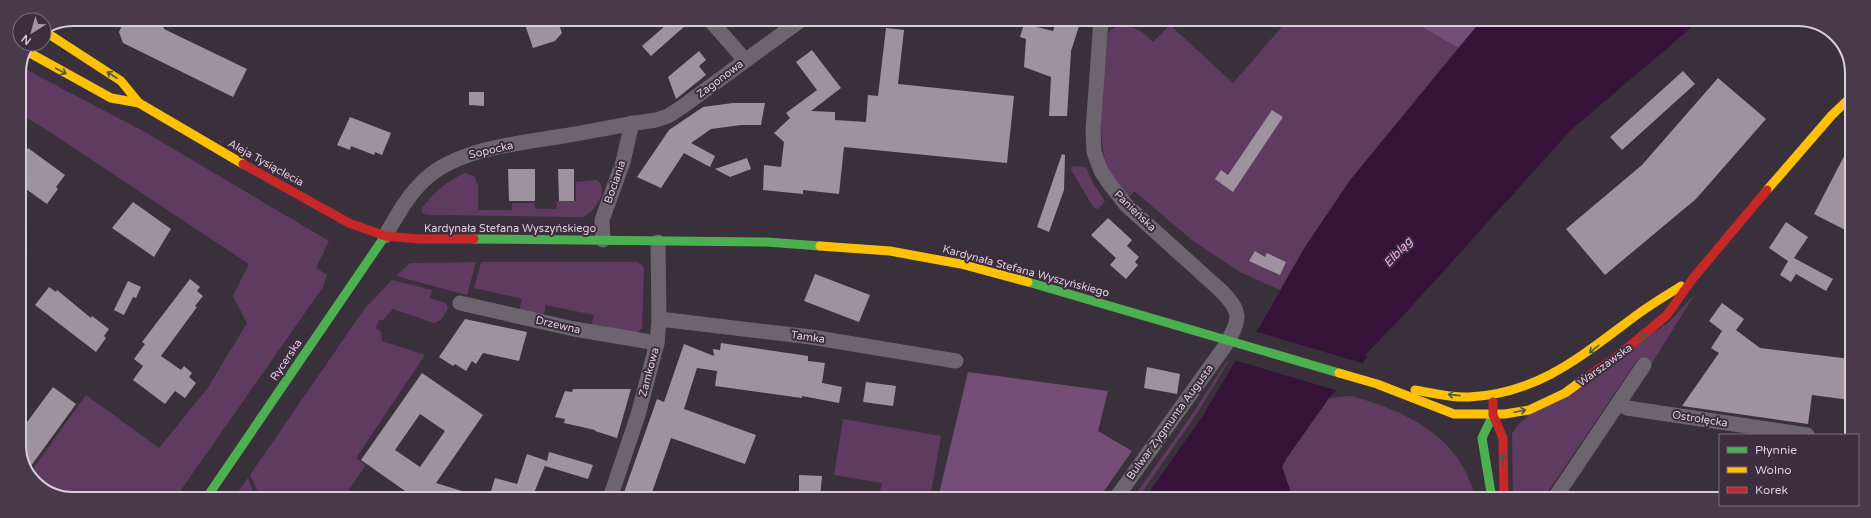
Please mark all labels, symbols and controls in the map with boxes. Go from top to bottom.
north arrow [12,12,52,52]
text: N [19,32,34,47]
street label: Zagonowa [694,57,746,101]
one-way arrow [55,68,67,75]
one-way arrow [107,71,118,79]
street label: Aleja Tysiąclecia [226,137,306,189]
street label: Sopocka [468,139,514,161]
street label: Bociania [602,159,628,205]
street label: Panieńska [1111,188,1159,234]
street label: Kardynała Stefana Wyszyńskiego [424,222,596,235]
water label: Elbląg [1381,233,1416,270]
street label: Kardynała Stefana Wyszyńskiego [941,242,1111,300]
street label: Drzewna [534,314,582,336]
street label: Tamka [790,328,826,346]
one-way arrow [1637,332,1647,341]
street label: Rycerska [267,337,305,383]
street label: Warszawska [1575,341,1635,389]
one-way arrow [1588,344,1599,353]
street label: Zamkowa [636,346,662,398]
street label: Bulwar Zygmunta Augusta [1124,362,1216,482]
one-way arrow [1448,392,1461,399]
one-way arrow [1513,407,1526,415]
street label: Ostrołęcka [1671,408,1729,430]
legend [1719,434,1859,506]
text: Płynnie [1755,443,1797,457]
one-way arrow [1499,454,1507,467]
text: Wolno [1755,463,1791,477]
text: Korek [1755,483,1789,497]

